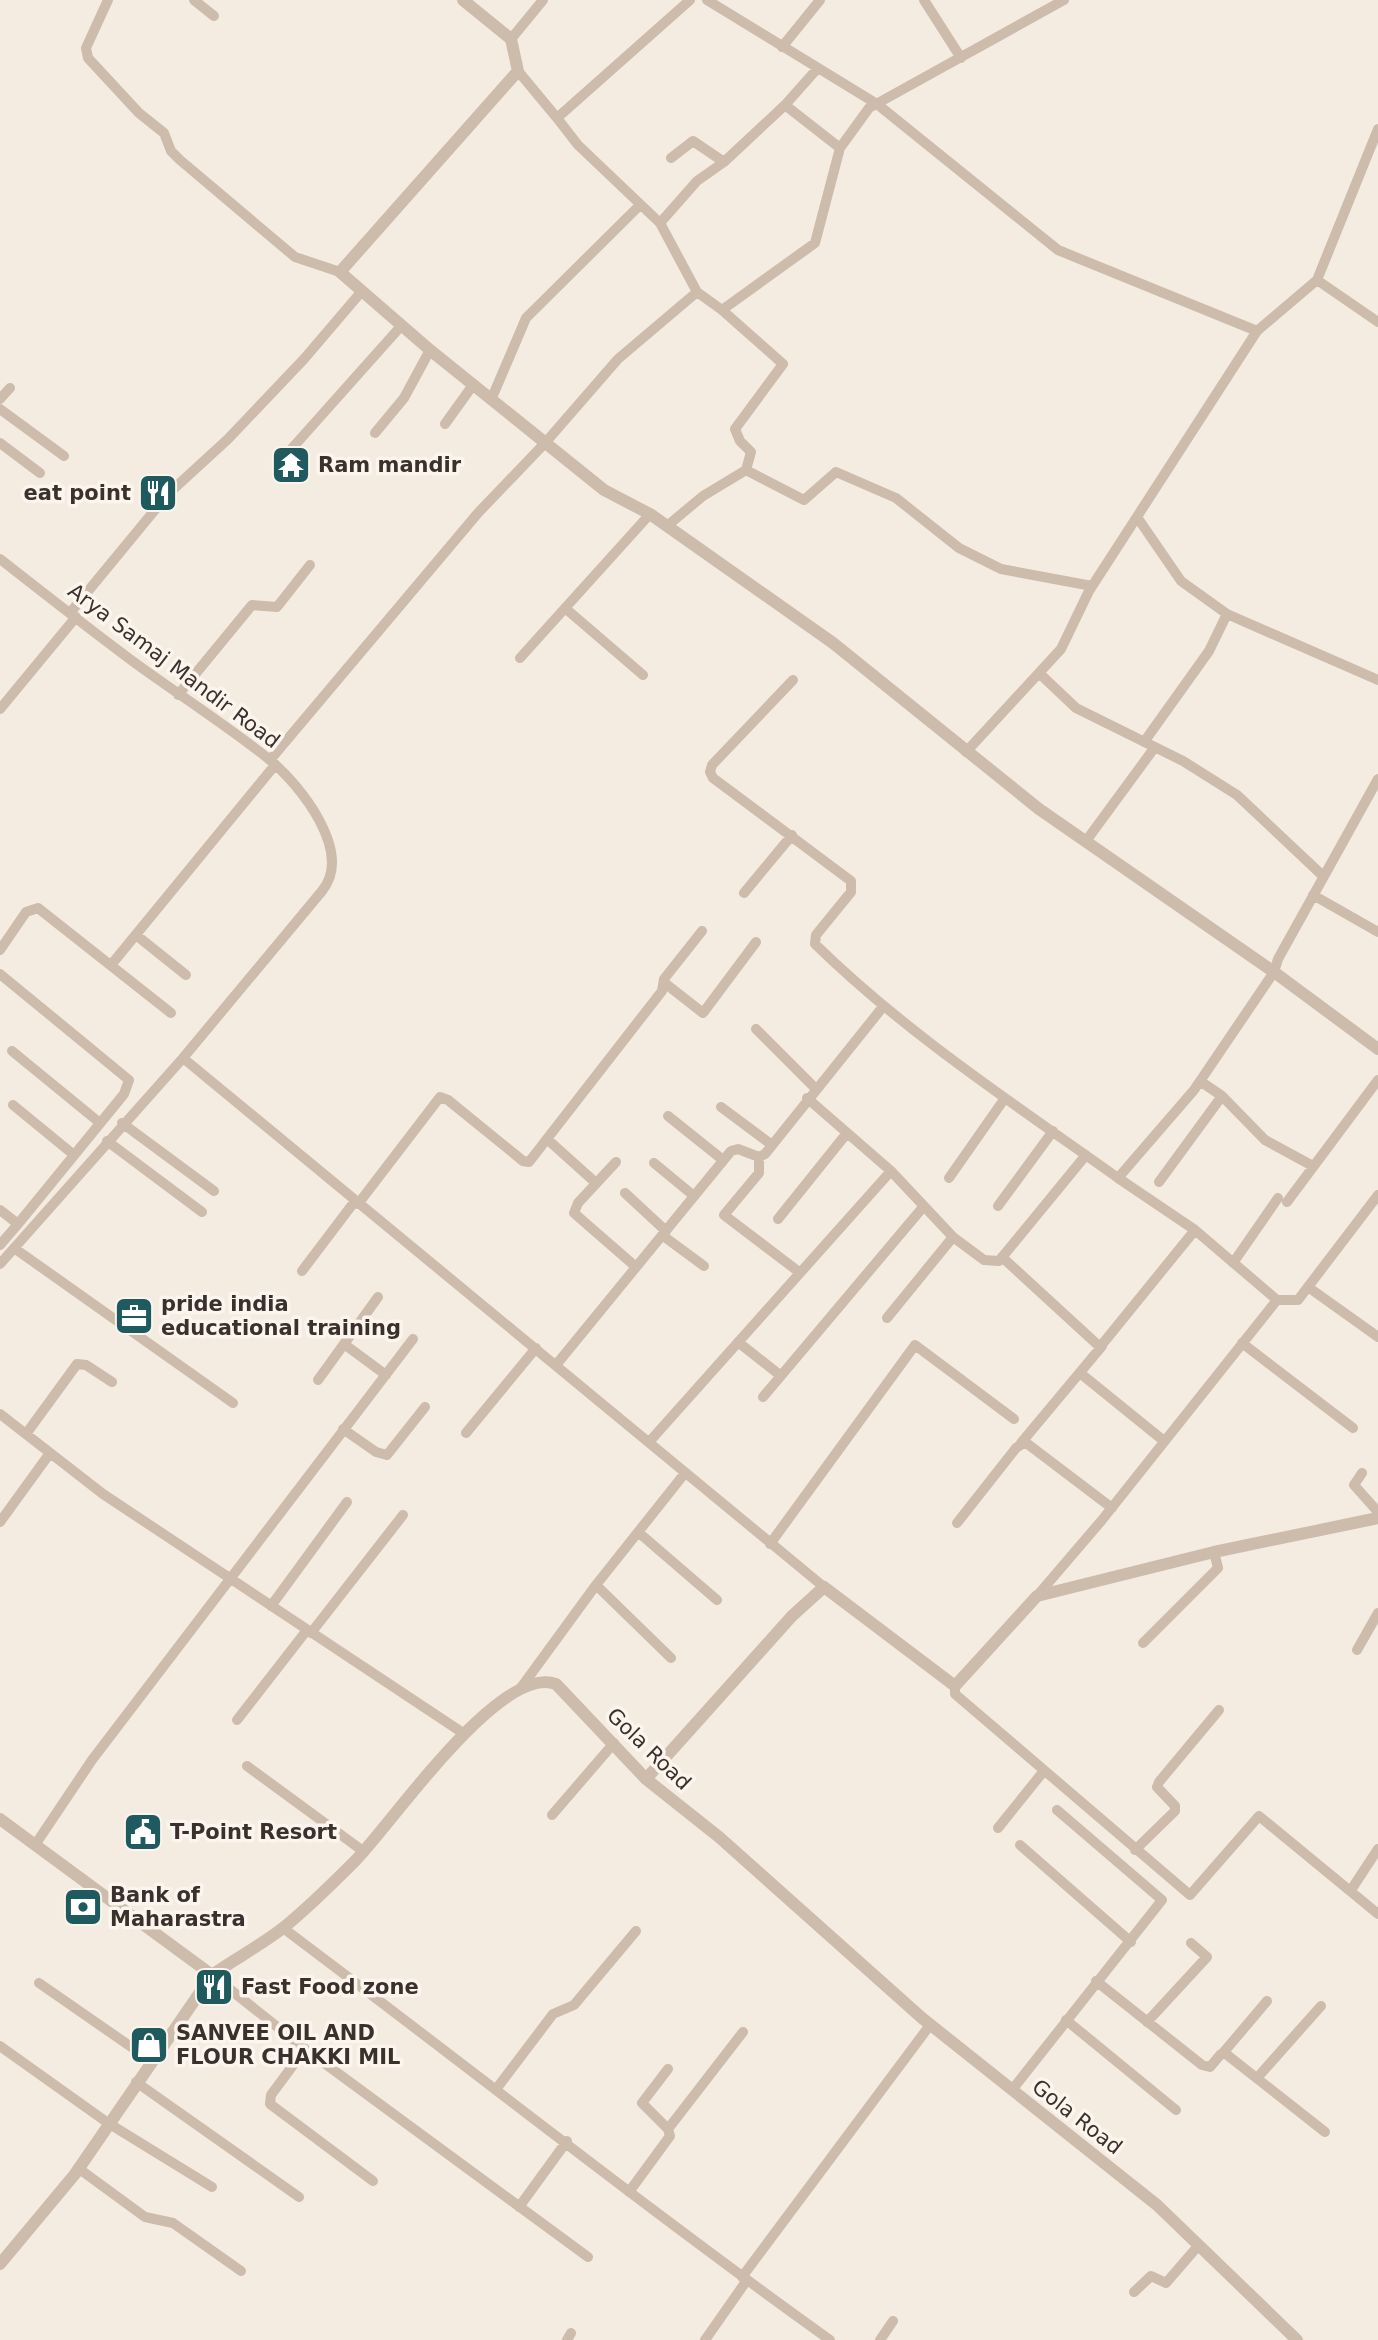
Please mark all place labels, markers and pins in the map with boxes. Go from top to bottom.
temple icon: Ram mandir [270,444,312,486]
place label: Ram mandir [318,453,462,477]
restaurant icon: eat point [137,472,179,514]
place label: eat point [24,481,131,505]
place label: pride india educational training [161,1292,401,1340]
office icon: pride india educational training [113,1295,155,1337]
public building icon: T-Point Resort [122,1811,164,1853]
place label: T-Point Resort [170,1820,337,1844]
place label: Bank of Maharastra [110,1883,246,1931]
bank icon: Bank of Maharastra [62,1886,104,1928]
restaurant icon: Fast Food zone [193,1966,235,2008]
place label: Fast Food zone [241,1975,419,1999]
place label: SANVEE OIL AND FLOUR CHAKKI MIL [176,2021,400,2069]
shop icon: SANVEE OIL AND FLOUR CHAKKI MIL [128,2024,170,2066]

